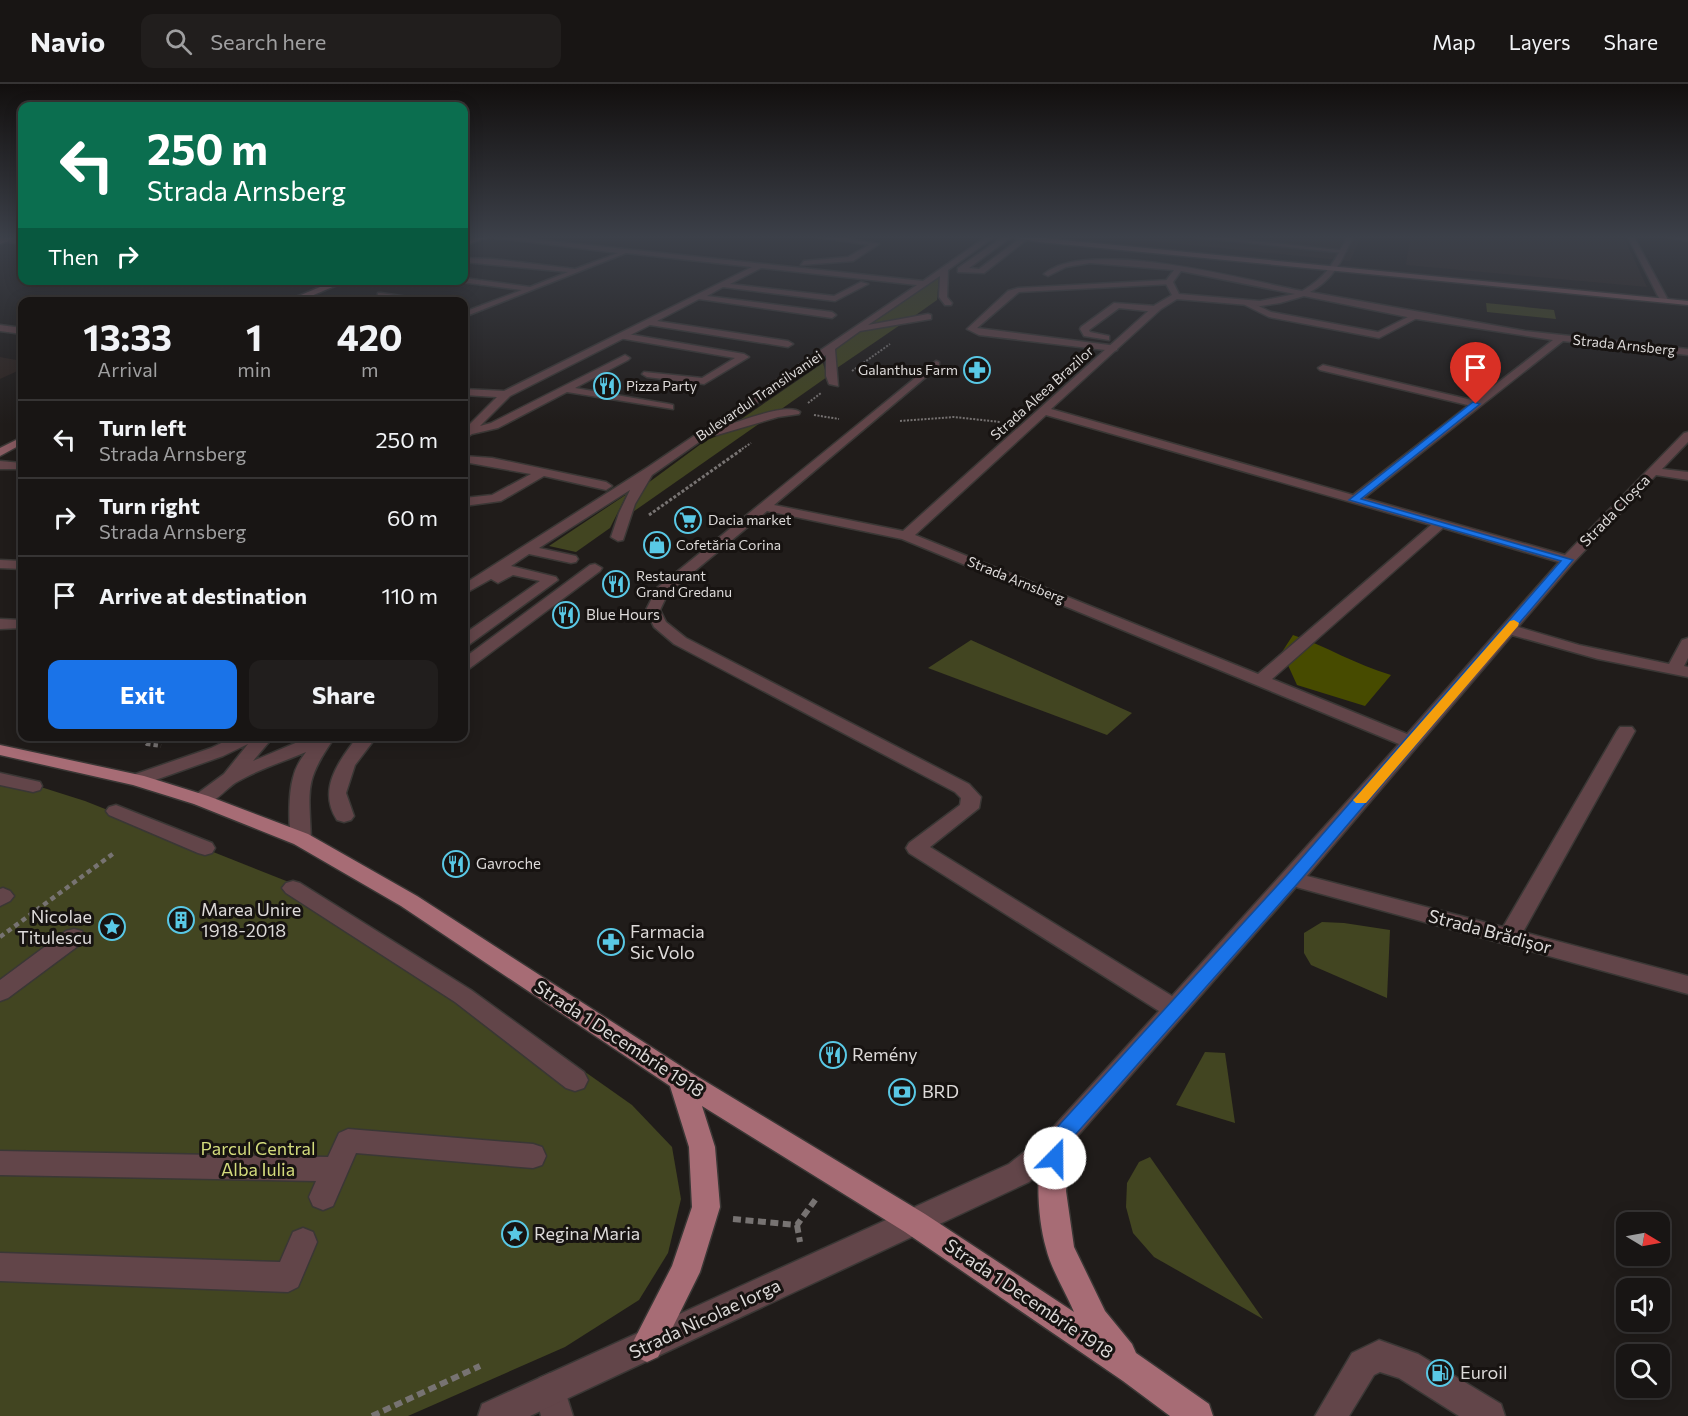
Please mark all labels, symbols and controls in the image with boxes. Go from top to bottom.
search box [141,14,561,68]
text: Navio [30,24,105,58]
icon: search [162,25,195,58]
text: Search here [210,28,326,55]
text: Map [1432,29,1476,54]
text: Layers [1509,29,1571,54]
text: Share [1604,29,1658,54]
text: 250 m [147,122,268,174]
icon: left [48,126,126,204]
text: Strada Arnsberg [147,174,346,207]
icon: right [111,240,144,273]
text: Then [48,243,99,270]
text: 13:33 [83,314,172,358]
text: 1 [246,314,262,358]
text: 420 [337,314,403,358]
street label: Strada Arnsberg [1572,331,1677,358]
street label: Strada Aleea Brazilor [987,342,1097,443]
pin [1450,342,1501,404]
street label: Bulevardul Transilvaniei [692,347,825,444]
icon: arrive [1459,351,1492,384]
pharmacy icon: Galanthus Farm [962,355,992,385]
text: Arrival [97,357,158,381]
text: min [237,357,271,381]
text: m [361,357,378,381]
place label: Galanthus Farm [858,361,958,378]
restaurant icon: Pizza Party [592,371,622,401]
place label: Pizza Party [626,377,697,394]
text: Turn left [99,414,186,441]
icon: left [48,423,81,456]
text: 250 m [375,426,438,453]
text: Strada Arnsberg [99,441,246,465]
street label: Strada Cloșca [1576,471,1654,551]
text: Turn right [99,492,200,519]
icon: right [48,501,81,534]
text: 60 m [387,504,438,531]
supermarket icon: Dacia market [673,505,703,535]
place label: Dacia market [708,511,792,528]
text: Strada Arnsberg [99,519,246,543]
shop icon: Cofetăria Corina [642,530,672,560]
place label: Cofetăria Corina [676,536,781,553]
street label: Strada Arnsberg [965,552,1068,607]
place label: Restaurant Grand Gredanu [636,567,732,600]
restaurant icon: Restaurant Grand Gredanu [601,569,631,599]
icon: arrive [48,579,81,612]
text: Arrive at destination [99,582,307,609]
text: 110 m [381,582,438,609]
restaurant icon: Blue Hours [551,600,581,630]
place label: Blue Hours [586,605,660,623]
button: Exit [48,660,237,729]
button: Share [249,660,438,729]
restaurant icon: Gavroche [441,849,471,879]
place label: Gavroche [476,854,541,872]
place label: Marea Unire 1918-2018 [201,898,301,941]
street label: Strada Brădișor [1426,904,1554,959]
place label: Nicolae Titulescu [17,905,92,948]
building icon: Marea Unire 1918-2018 [166,905,196,935]
place icon: Nicolae Titulescu [97,912,127,942]
place label: Farmacia Sic Volo [630,920,705,963]
pharmacy icon: Farmacia Sic Volo [596,927,626,957]
street label: Strada 1 Decembrie 1918 [530,975,709,1101]
restaurant icon: Remény [818,1040,848,1070]
place label: Remény [852,1043,918,1065]
bank icon: BRD [887,1077,917,1107]
place label: BRD [922,1080,959,1102]
position arrow [1023,1126,1087,1190]
park label: Parcul Central Alba Iulia [200,1137,316,1180]
north arrow [1616,1212,1670,1266]
map controls [1616,1212,1670,1398]
place icon: Regina Maria [500,1219,530,1249]
place label: Regina Maria [534,1222,640,1244]
street label: Strada 1 Decembrie 1918 [941,1234,1118,1363]
street label: Strada Nicolae Iorga [625,1273,784,1363]
button: sound [1616,1278,1670,1332]
button: search [1616,1344,1670,1398]
fuel station icon: Euroil [1425,1358,1455,1388]
place label: Euroil [1460,1361,1508,1383]

